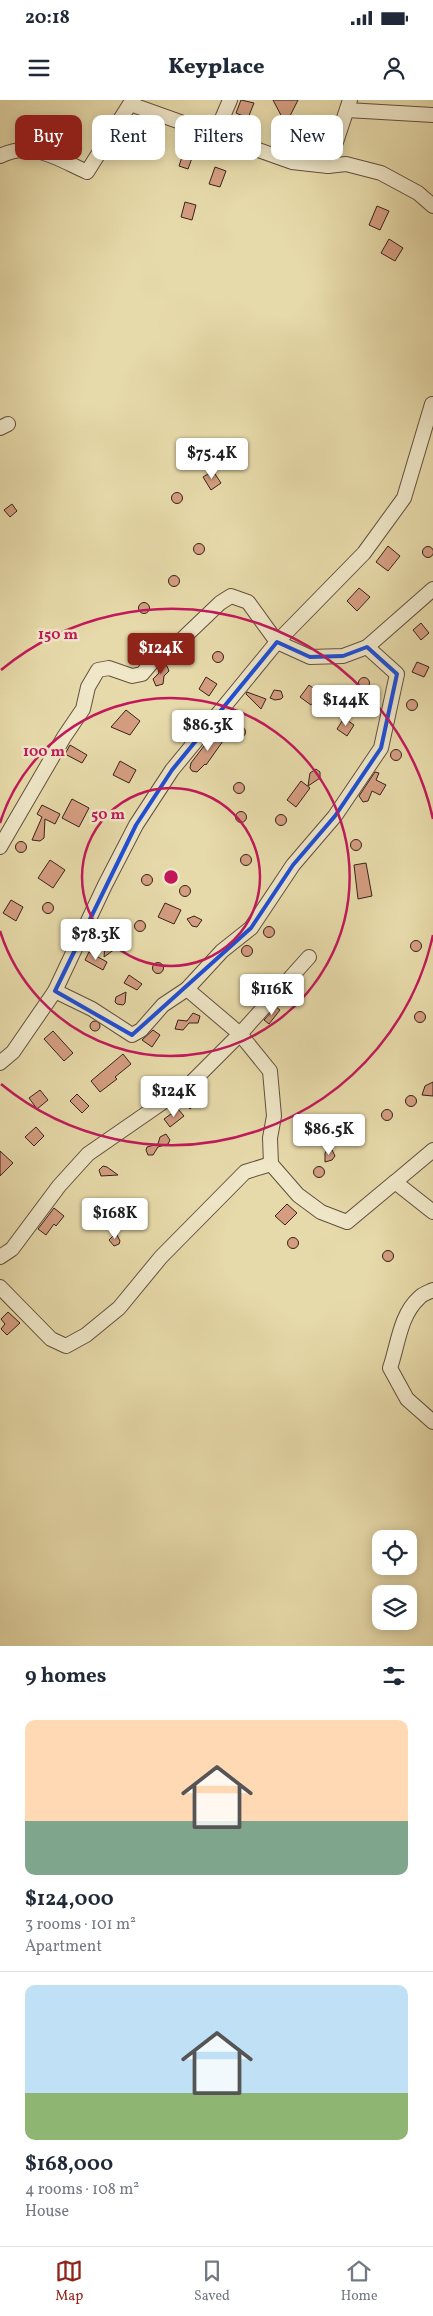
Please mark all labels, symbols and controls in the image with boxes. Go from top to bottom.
text: 20:18 [25,5,70,31]
text: Keyplace [168,52,265,83]
icon: menu [25,54,53,82]
icon: person [380,54,408,82]
chip: Buy [15,115,82,160]
chip: Rent [92,115,165,160]
chip: Filters [175,115,261,160]
chip: New [271,115,343,160]
pin: $75.4K [171,438,253,480]
text: $75.4K [187,443,237,465]
text: 150 m [38,625,78,646]
pin: $124K [126,632,196,675]
text: $124K [139,638,183,660]
pin: $144K [311,684,381,727]
text: $144K [323,690,369,712]
pin: $86.3K [167,710,249,752]
text: $86.3K [183,715,233,737]
text: 100 m [23,742,66,763]
text: 50 m [91,805,125,826]
centre of rings [162,868,180,886]
pin: $78.3K [55,918,137,961]
text: $78.3K [72,924,120,946]
pin: $116K [237,974,307,1016]
text: $116K [251,979,293,1001]
pin: $124K [139,1076,209,1118]
text: $124K [152,1081,196,1103]
pin: $86.5K [288,1114,370,1156]
text: $86.5K [304,1119,354,1141]
pin: $168K [80,1198,150,1240]
text: $168K [93,1203,137,1225]
map controls [372,1530,417,1630]
button: locate [372,1530,417,1575]
button: layers [372,1585,417,1630]
text: 9 homes [25,1662,106,1691]
icon: filters [380,1662,408,1690]
icon: home [172,1752,262,1842]
text: $124,000 [25,1885,114,1914]
text: 3 rooms · 101 m² [25,1914,136,1936]
text: Apartment [25,1936,102,1958]
icon: home [172,2018,262,2108]
text: $168,000 [25,2150,113,2179]
text: 4 rooms · 108 m² [25,2179,139,2201]
text: House [25,2201,69,2223]
tab: Map [55,2257,83,2306]
tab: Saved [194,2257,230,2306]
tab: Home [341,2257,378,2306]

